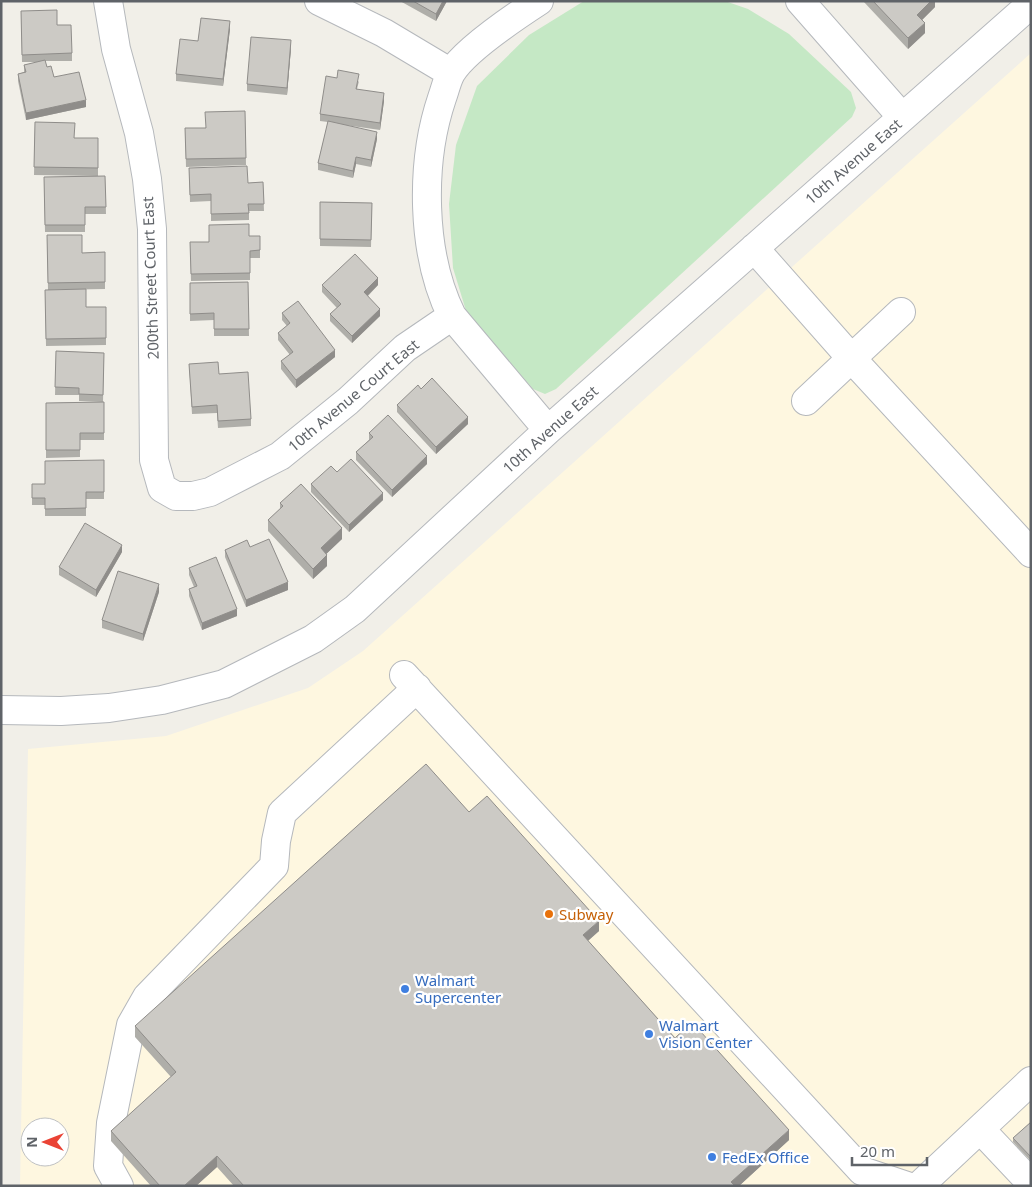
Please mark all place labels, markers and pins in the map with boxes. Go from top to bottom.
place label: Subway [559,904,614,924]
marker: Subway [543,908,555,920]
place label: Walmart Supercenter [415,970,501,1007]
marker: Walmart Supercenter [399,983,411,995]
place label: Walmart Vision Center [659,1015,752,1052]
marker: Walmart Vision Center [643,1028,655,1040]
place label: FedEx Office [722,1147,809,1167]
marker: FedEx Office [706,1151,718,1163]

